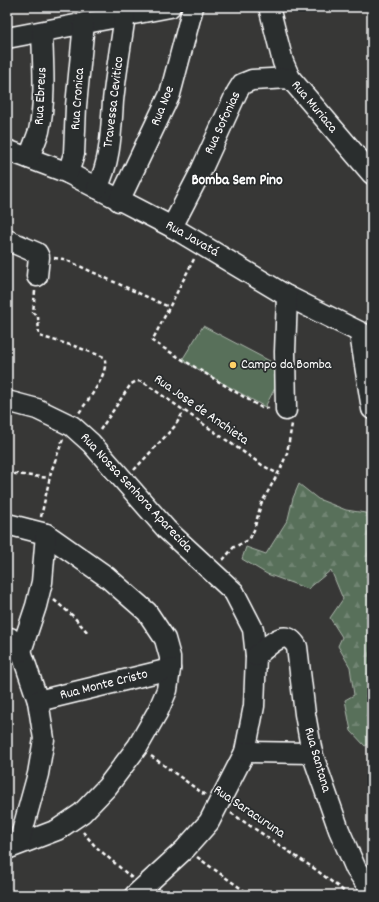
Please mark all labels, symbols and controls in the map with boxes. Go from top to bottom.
street label: Travessa Cevitico [98,55,130,149]
street label: Rua Ebreus [29,66,53,126]
street label: Rua Cronica [66,67,90,131]
street label: Rua Muriaca [286,76,342,138]
street label: Rua Noe [146,83,180,129]
street label: Rua Sofonias [200,88,246,158]
district label: Bomba Sem Pino [191,170,283,192]
street label: Rua Javatá [162,216,222,262]
place label: Campo da Bomba [241,355,332,375]
marker: Campo da Bomba [228,360,238,370]
street label: Rua Jose de Anchieta [149,370,253,450]
street label: Rua Nossa Senhora Aparecida [75,429,197,558]
street label: Rua Monte Cristo [58,664,150,706]
street label: Rua Santana [298,725,336,795]
street label: Rua Saracuruna [209,780,289,844]

